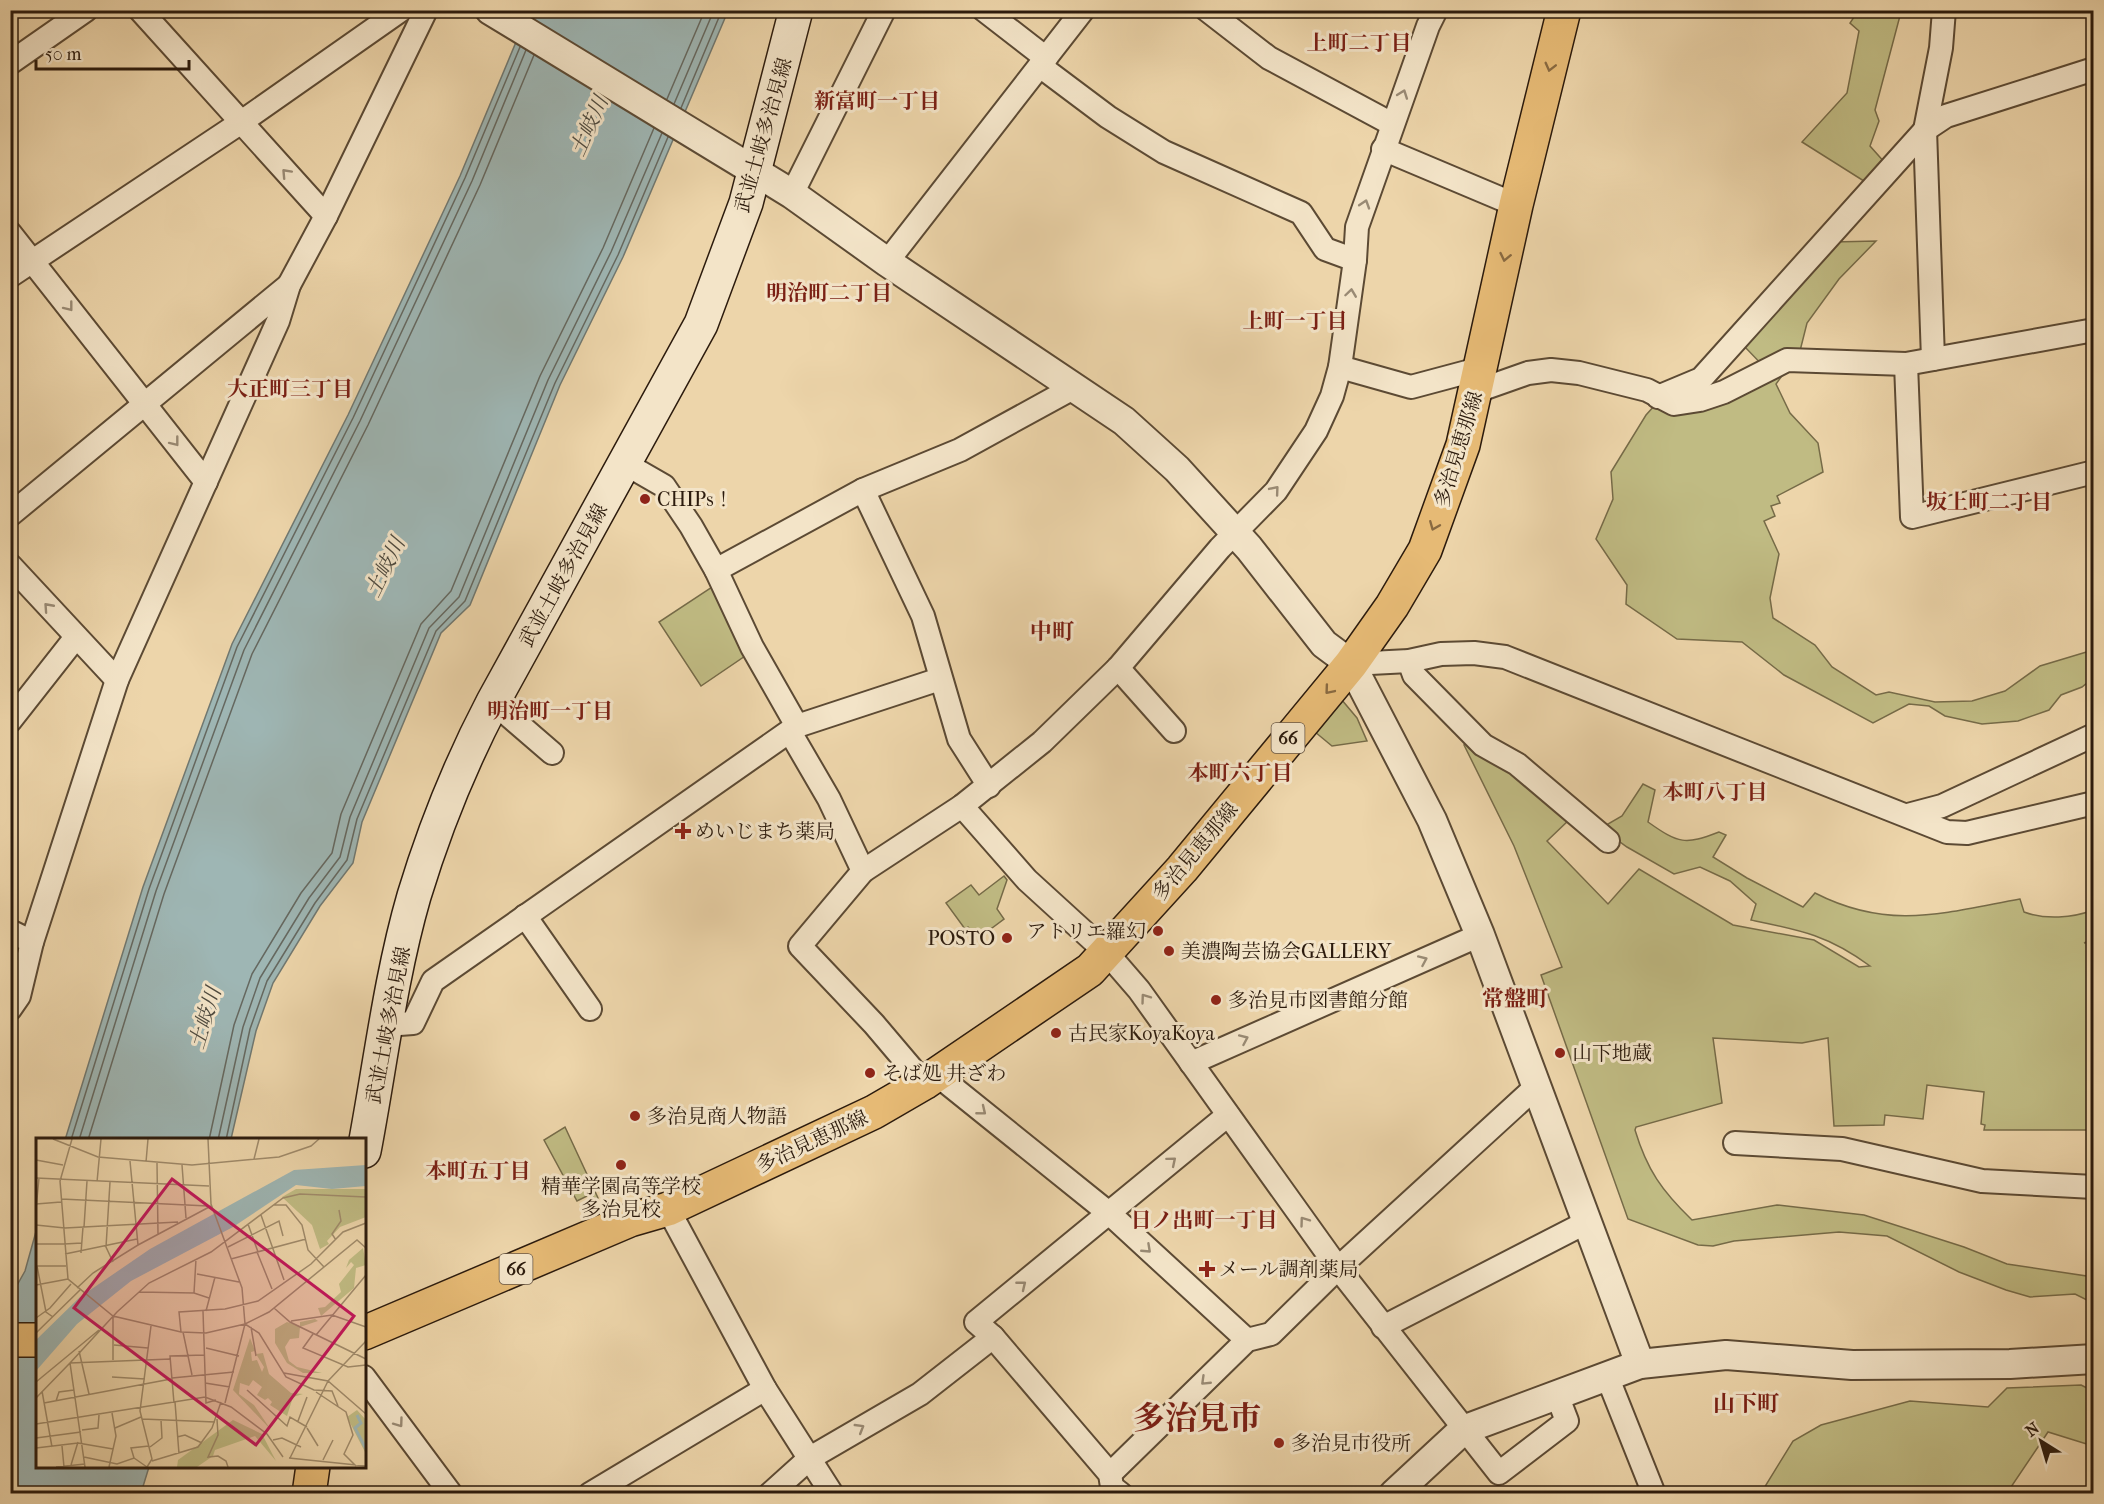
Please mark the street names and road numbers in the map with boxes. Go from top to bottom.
street label: 武並土岐多治見線 [730,55,797,215]
street label: 多治見恵那線 [1430,388,1487,510]
street label: 武並土岐多治見線 [515,500,612,651]
road number: 66 [1272,723,1304,753]
street label: 多治見恵那線 [1148,798,1243,905]
street label: 武並土岐多治見線 [362,944,415,1106]
street label: 多治見恵那線 [753,1106,871,1177]
road number: 66 [500,1254,532,1284]

